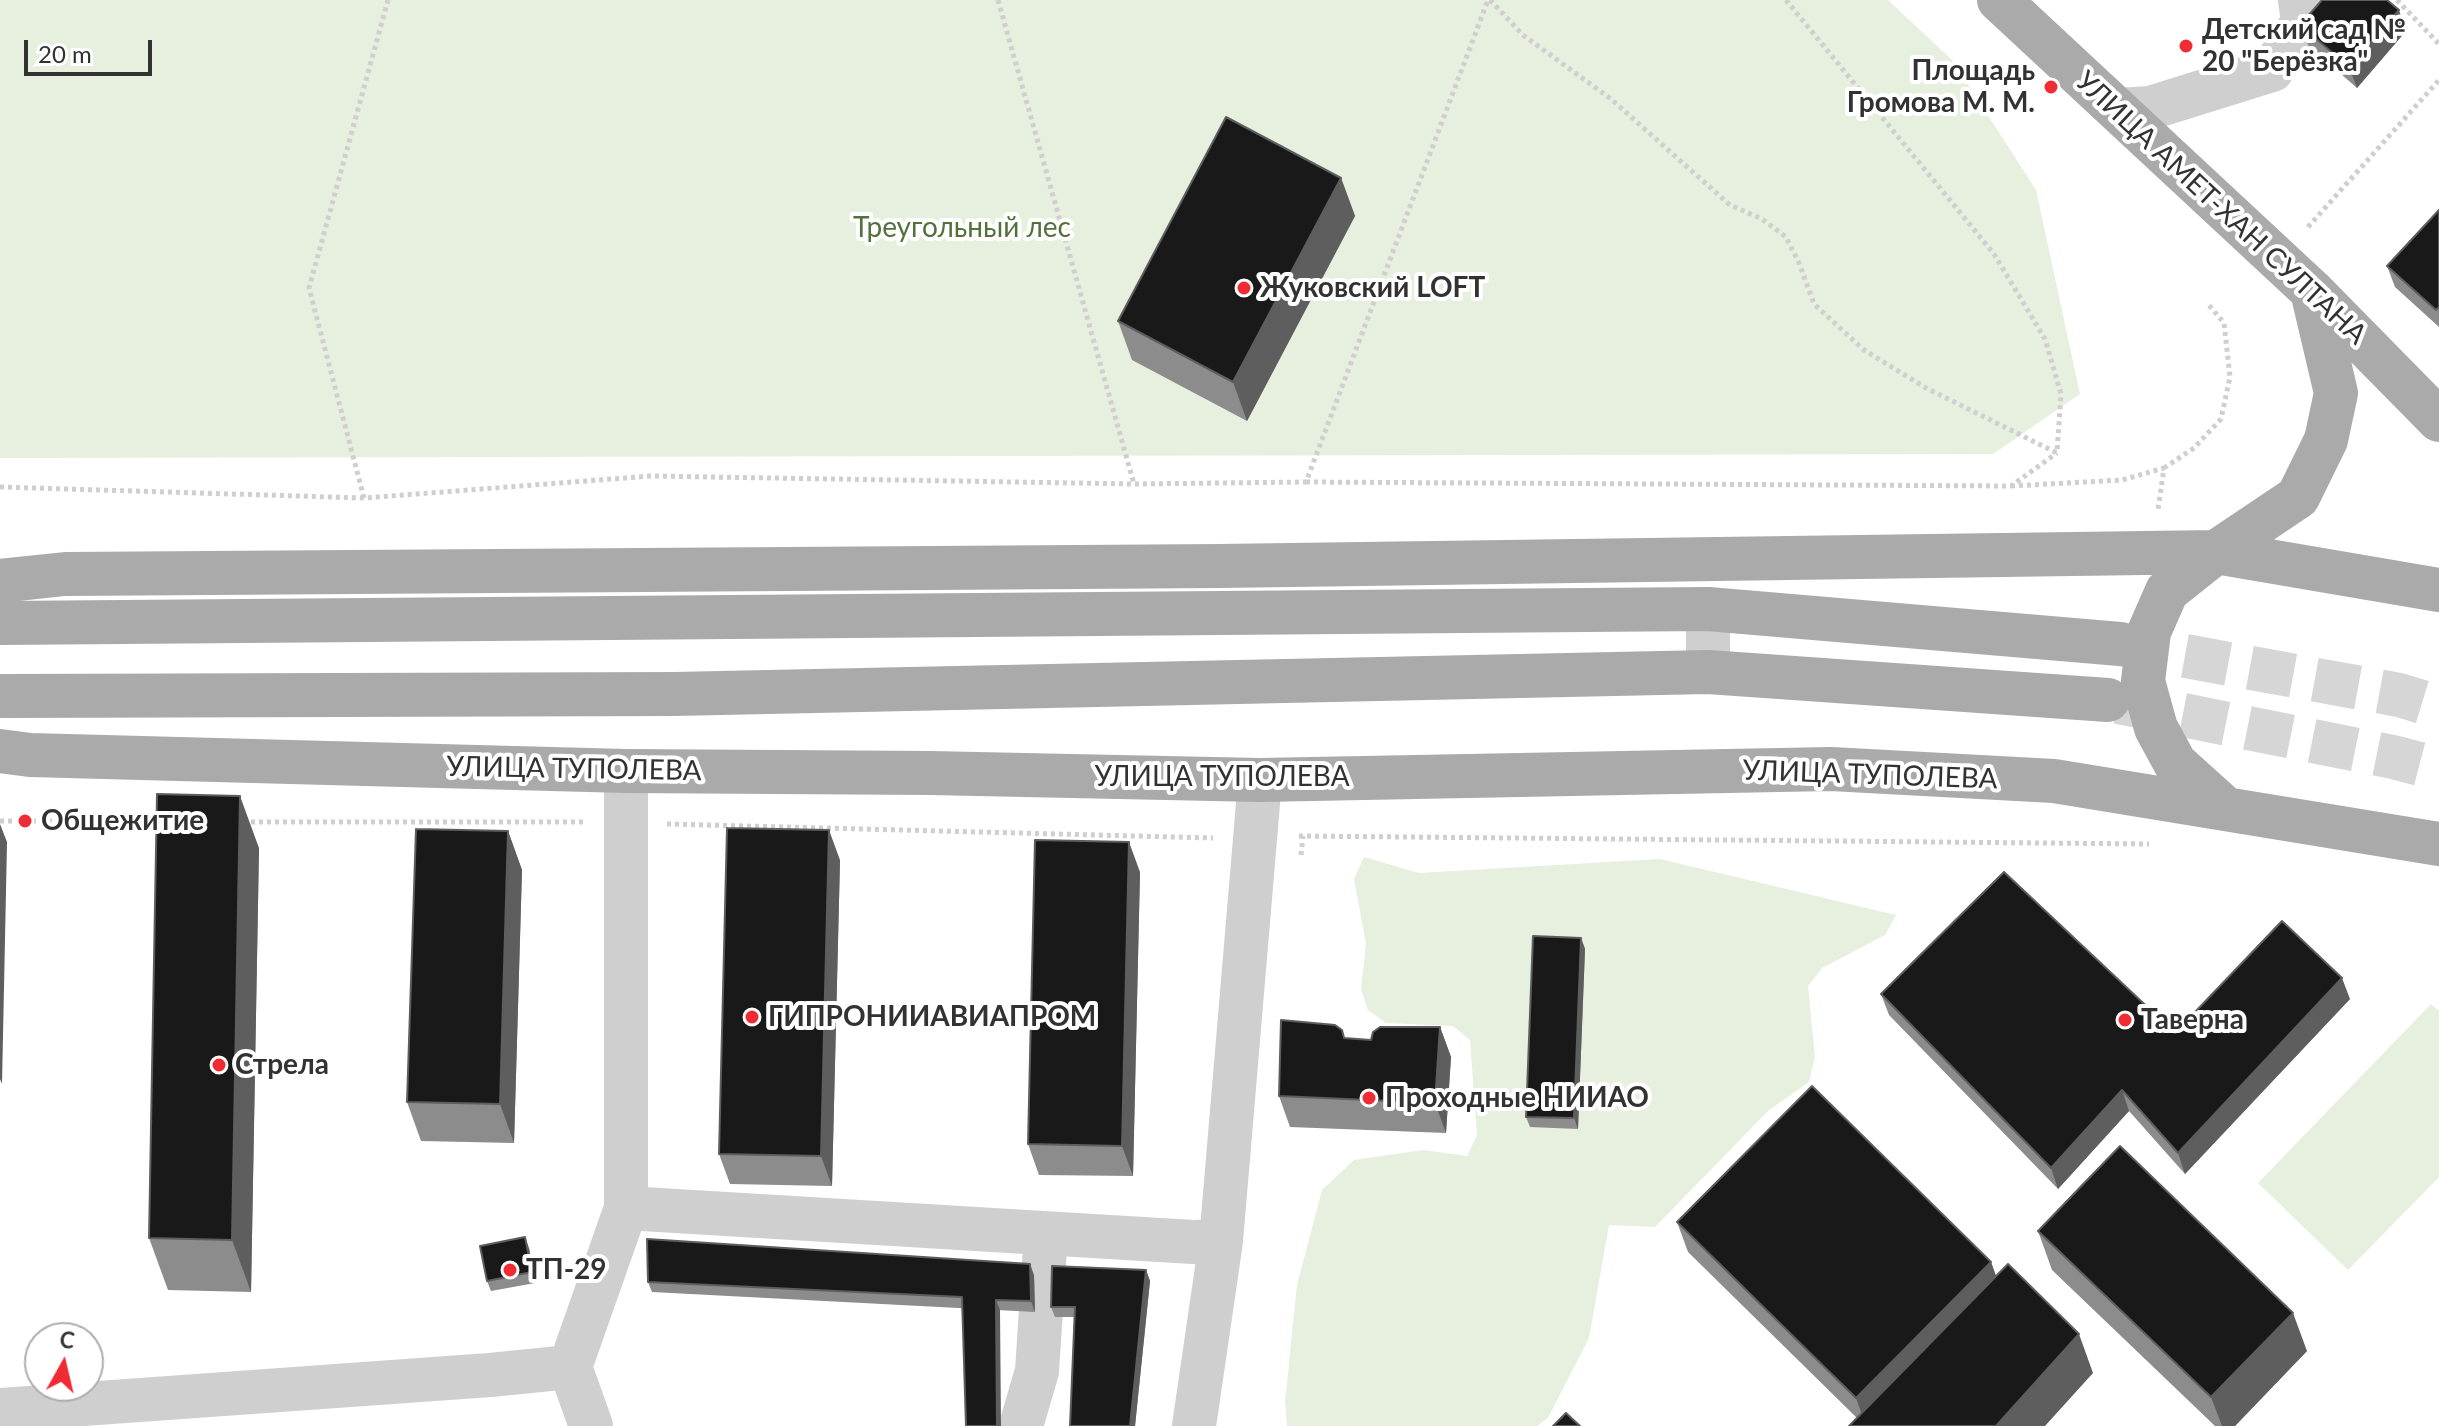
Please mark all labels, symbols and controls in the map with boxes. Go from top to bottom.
place label: Детский сад № 20 "Берёзка" [2202,13,2406,79]
scale bar [28,24,156,74]
marker: Детский сад № 20 "Берёзка" [2177,37,2195,55]
text: 20 m [38,39,92,68]
place label: Площадь Громова М. М. [1847,54,2035,120]
street label: УЛИЦА АМЕТ-ХАН СУЛТАНА [2069,64,2373,352]
marker: Площадь Громова М. М. [2042,78,2060,96]
park label: Треугольный лес [853,211,1071,245]
place label: Жуковский LOFT [1260,271,1485,305]
marker: Жуковский LOFT [1235,279,1253,297]
street label: УЛИЦА ТУПОЛЕВА [446,750,702,788]
street label: УЛИЦА ТУПОЛЕВА [1742,754,1998,796]
street label: УЛИЦА ТУПОЛЕВА [1094,760,1350,794]
place label: Общежитие [41,804,204,838]
marker: Общежитие [16,812,34,830]
place label: ГИПРОНИИАВИАПРОМ [768,1000,1096,1034]
place label: Таверна [2141,1003,2244,1037]
marker: ГИПРОНИИАВИАПРОМ [743,1008,761,1026]
marker: Таверна [2116,1011,2134,1029]
place label: Стрела [235,1048,329,1082]
marker: Стрела [210,1056,228,1074]
place label: Проходные НИИАО [1385,1081,1649,1115]
marker: Проходные НИИАО [1360,1089,1378,1107]
place label: ТП-29 [526,1253,607,1287]
marker: ТП-29 [501,1261,519,1279]
north arrow [24,1322,104,1402]
text: С [58,1325,76,1354]

